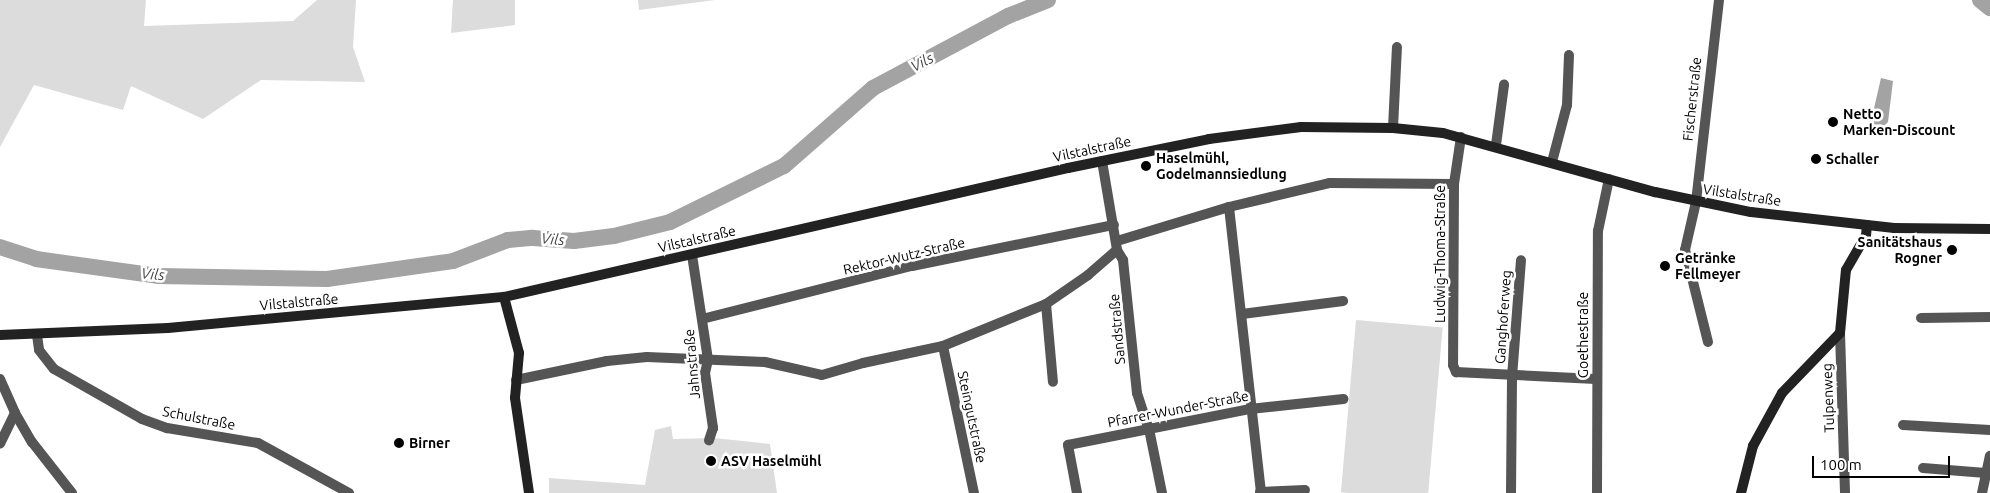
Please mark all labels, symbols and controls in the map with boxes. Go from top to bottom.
water label: Vils [907,49,937,75]
street label: Fischerstraße [1679,56,1705,142]
place label: Netto Marken-Discount [1843,106,1955,138]
marker: Netto Marken-Discount [1827,116,1839,128]
street label: Vilstalstraße [1052,133,1132,165]
place label: Haselmühl, Godelmannsiedlung [1156,150,1287,182]
place label: Schaller [1826,151,1879,167]
marker: Schaller [1810,153,1822,165]
marker: Haselmühl, Godelmannsiedlung [1140,160,1152,172]
street label: Vilstalstraße [1702,181,1782,209]
street label: Ludwig-Thoma-Straße [1432,185,1448,323]
street label: Vilstalstraße [657,222,737,256]
water label: Vils [541,229,565,249]
street label: Rektor-Wutz-Straße [841,234,967,278]
place label: Sanitätshaus Rogner [1858,234,1942,266]
marker: Sanitätshaus Rogner [1946,244,1958,256]
place label: Getränke Fellmeyer [1675,250,1741,282]
marker: Getränke Fellmeyer [1659,260,1671,272]
water label: Vils [141,264,165,284]
street label: Ganghoferweg [1491,270,1515,364]
street label: Vilstalstraße [259,290,339,314]
street label: Goethestraße [1575,292,1591,378]
street label: Sandstraße [1106,293,1128,365]
street label: Jahnstraße [681,328,703,400]
street label: Tulpenweg [1818,363,1838,433]
street label: Steingutstraße [954,369,990,465]
street label: Pfarrer-Wunder-Straße [1106,387,1250,431]
street label: Schulstraße [161,403,237,433]
place label: Birner [409,435,450,451]
marker: Birner [393,437,405,449]
scale bar [1815,446,1952,478]
place label: ASV Haselmühl [721,453,821,469]
marker: ASV Haselmühl [705,455,717,467]
text: 100 m [1820,456,1862,473]

